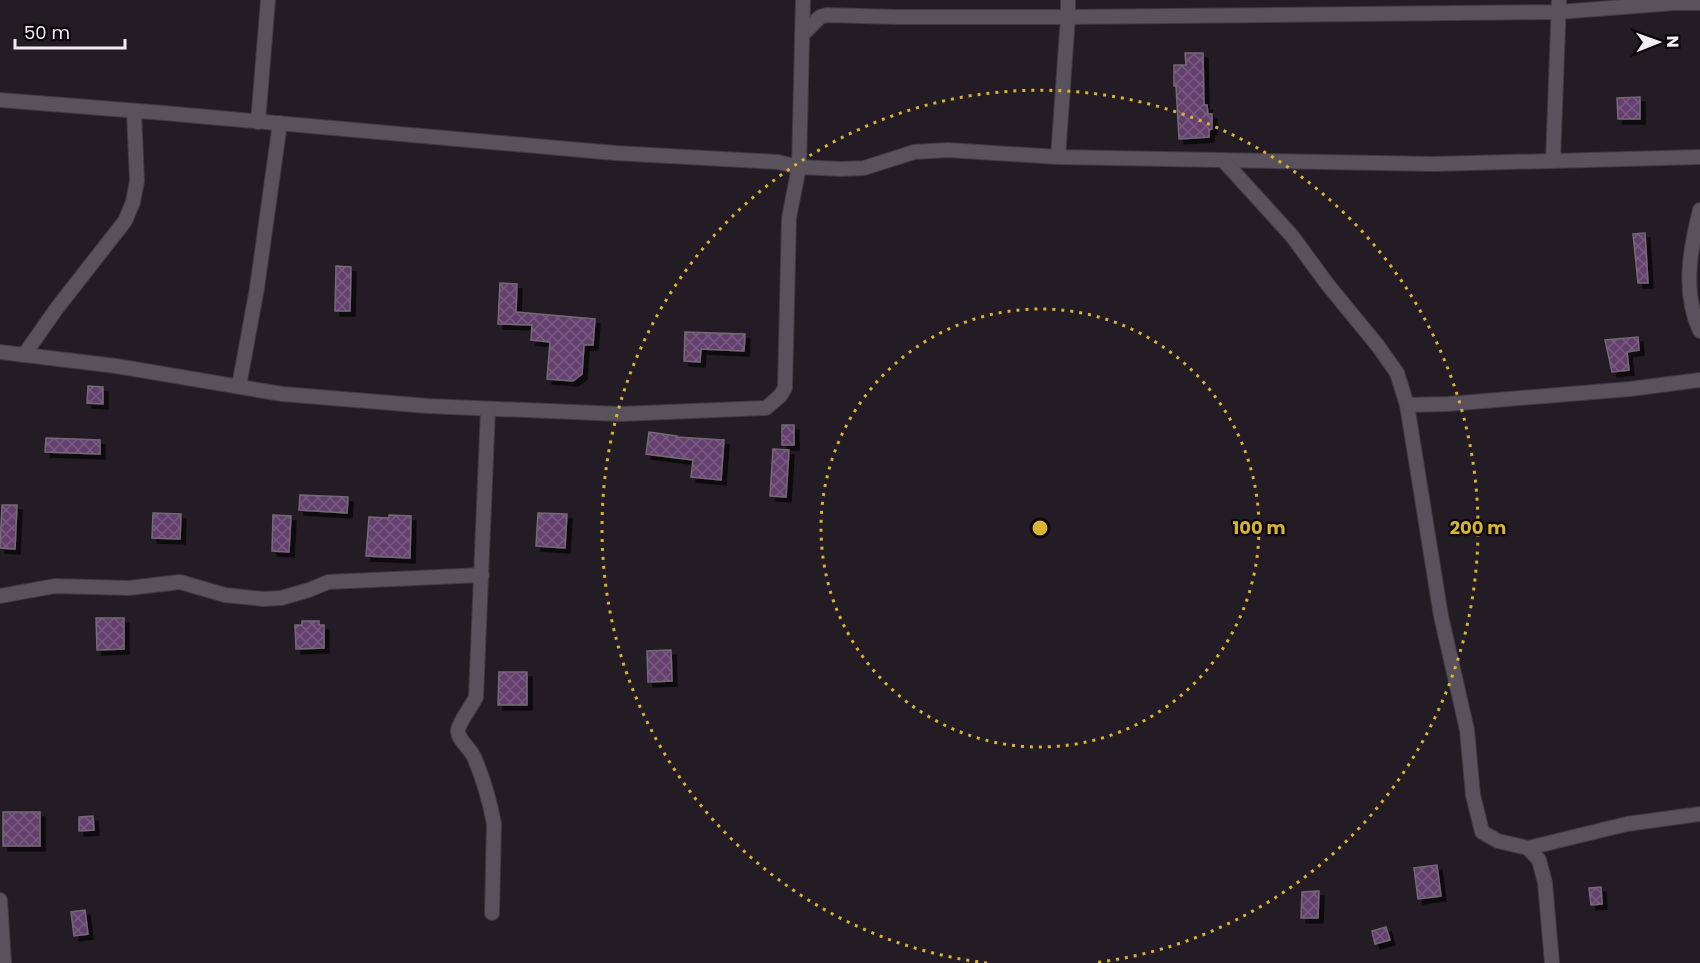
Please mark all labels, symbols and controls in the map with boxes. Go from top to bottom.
scale bar [15,12,124,50]
north arrow [1628,12,1688,72]
text: 50 m [24,20,70,45]
text: N [1661,36,1684,48]
text: 100 m [1232,515,1286,540]
text: 200 m [1450,515,1506,540]
centre of rings [1030,518,1050,538]

